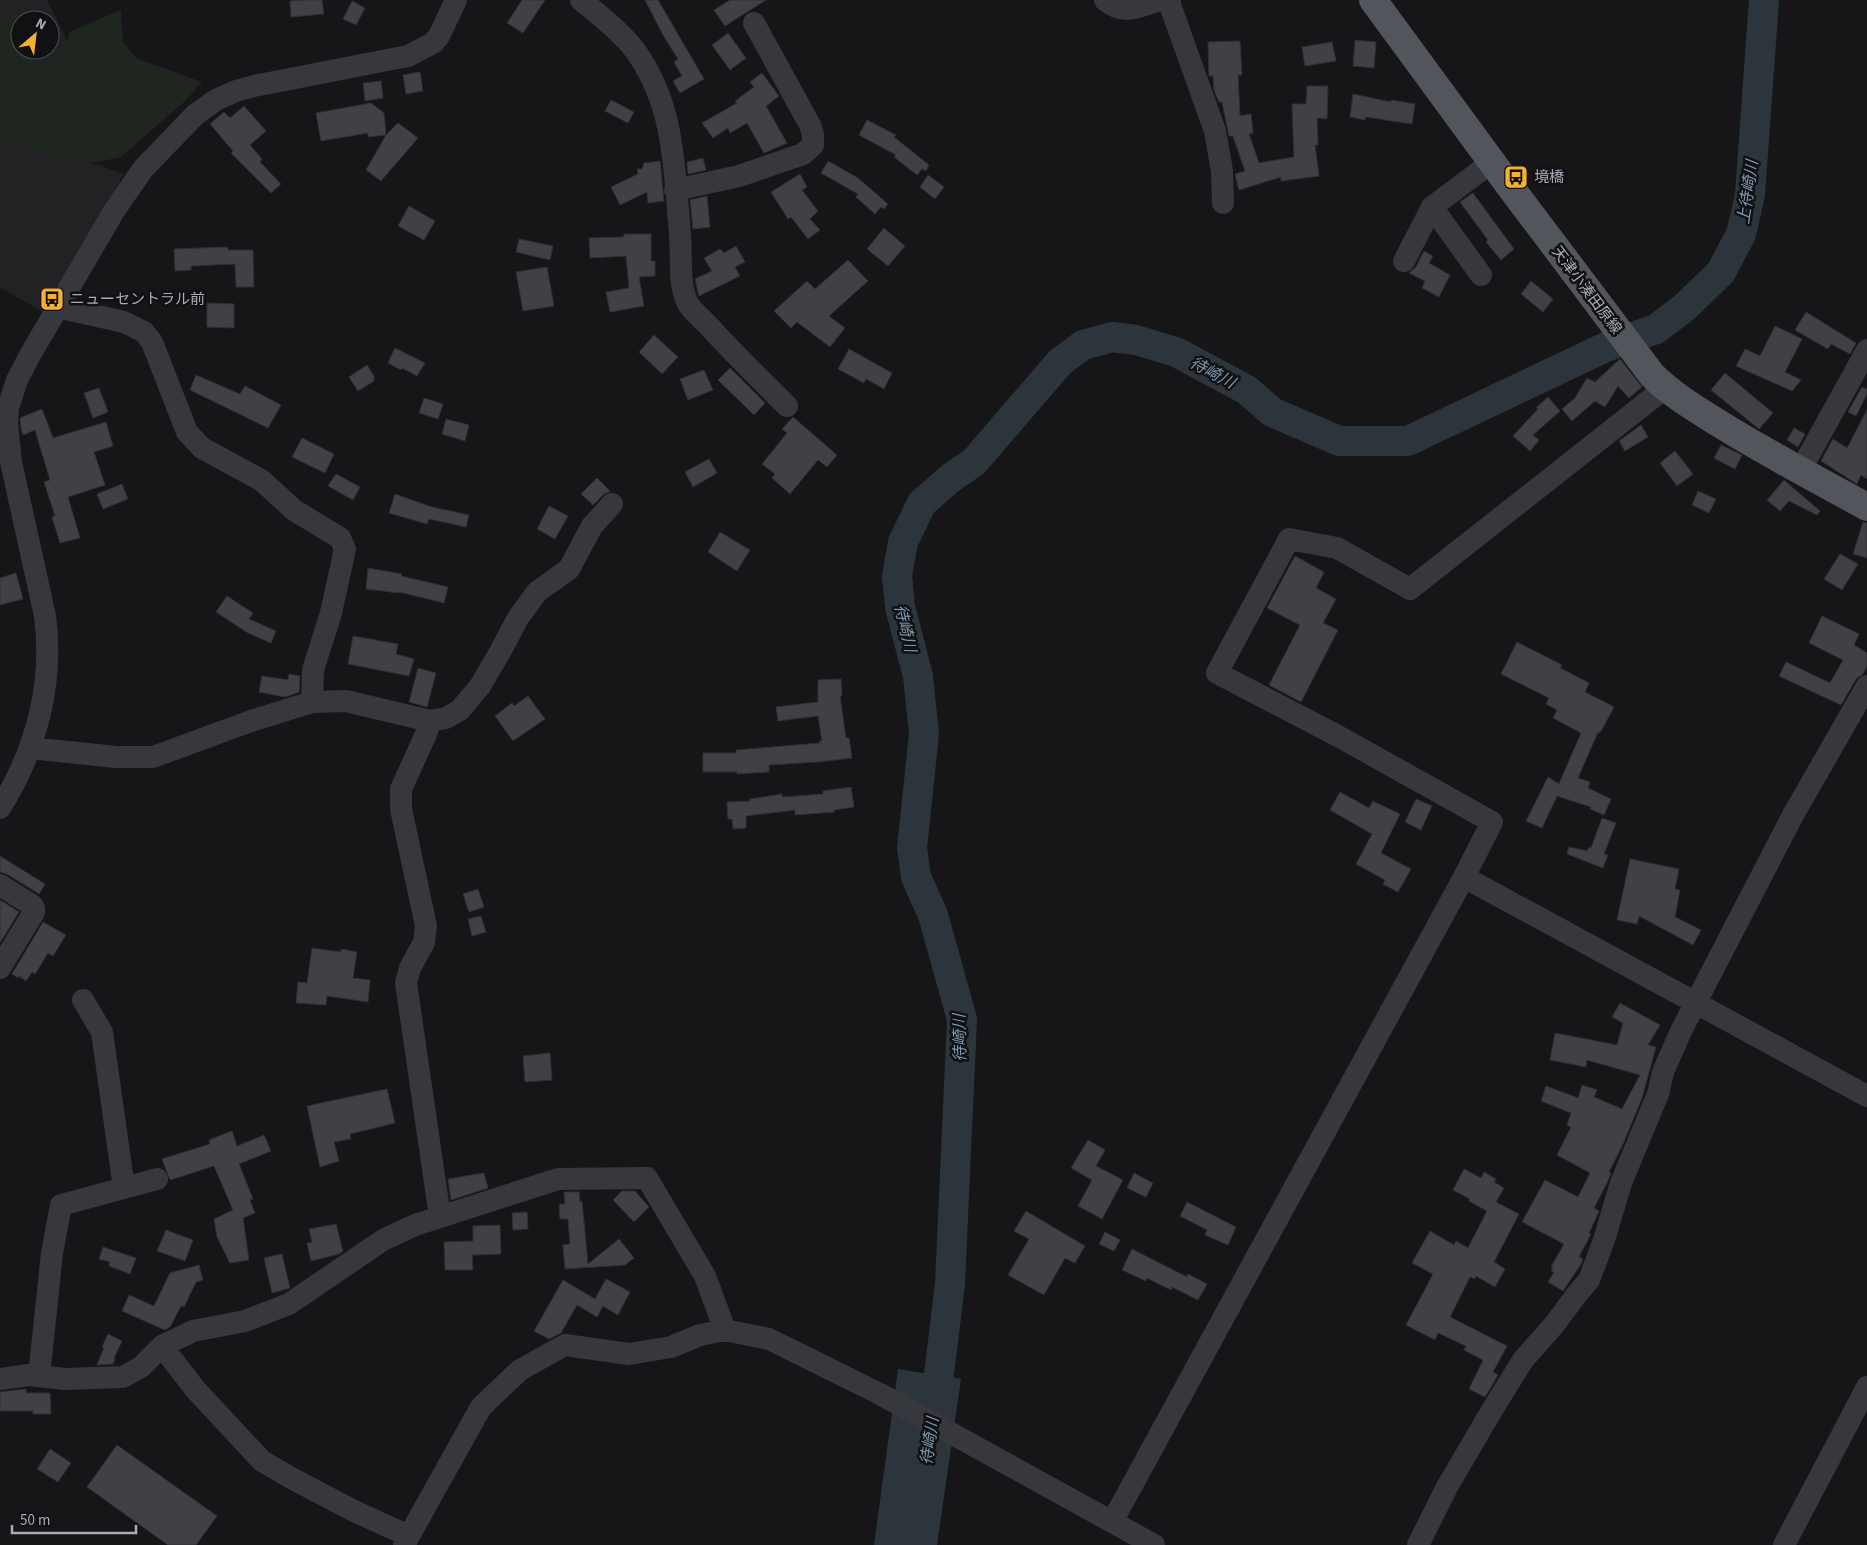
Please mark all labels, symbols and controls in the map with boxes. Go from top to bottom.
north arrow [10,10,60,60]
text: N [32,13,49,35]
water label: 上待崎川 [1733,157,1764,225]
bus stop icon: 境橋 [1503,164,1529,190]
place label: 境橋 [1534,167,1564,188]
street label: 天津小湊田原線 [1547,242,1627,339]
bus stop icon: ニューセントラル前 [39,286,65,312]
place label: ニューセントラル前 [70,289,205,310]
water label: 待崎川 [1186,352,1241,395]
water label: 待崎川 [889,602,922,656]
water label: 待崎川 [949,1012,971,1062]
water label: 待崎川 [916,1414,945,1466]
scale bar [12,1502,136,1534]
text: 50 m [20,1510,50,1531]

